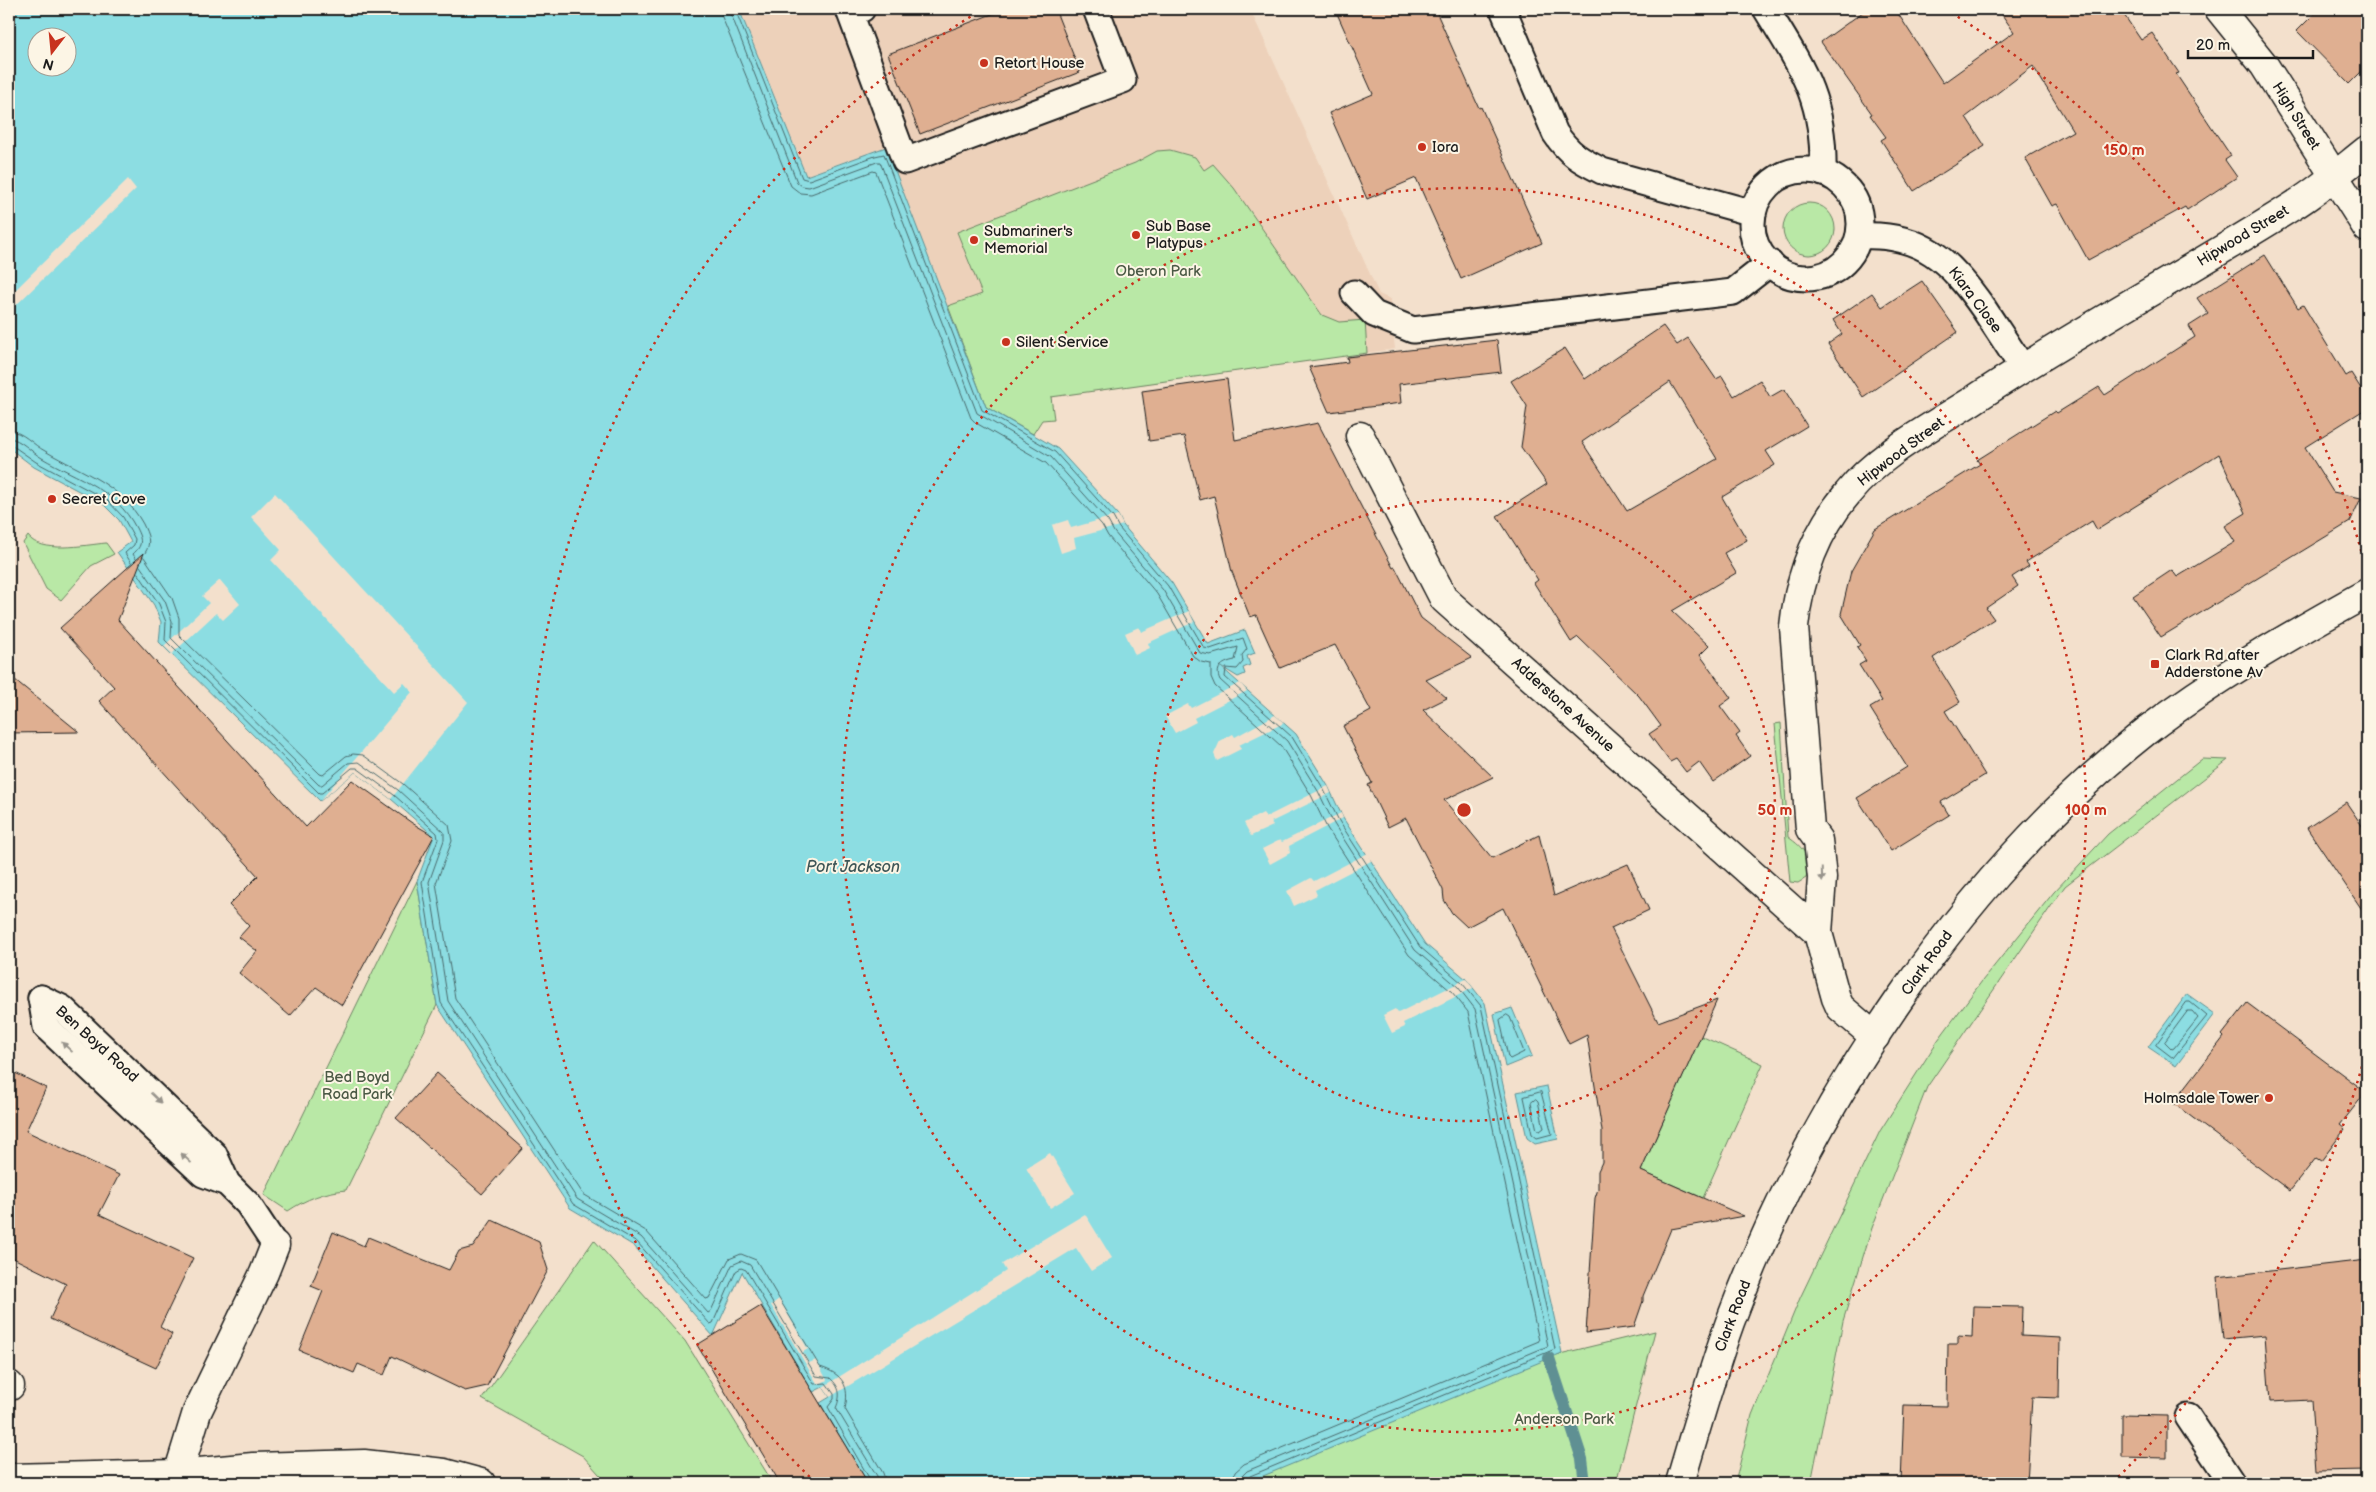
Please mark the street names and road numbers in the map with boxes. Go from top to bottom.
street label: High Street [2268,79,2324,154]
street label: Hipwood Street [2194,201,2293,271]
street label: Kiara Close [1944,263,2006,337]
street label: Hipwood Street [1854,413,1948,491]
street label: Adderstone Avenue [1508,654,1619,756]
street label: Clark Road [1897,927,1957,999]
street label: Ben Boyd Road [51,1002,143,1086]
street label: Clark Road [1711,1277,1755,1355]

